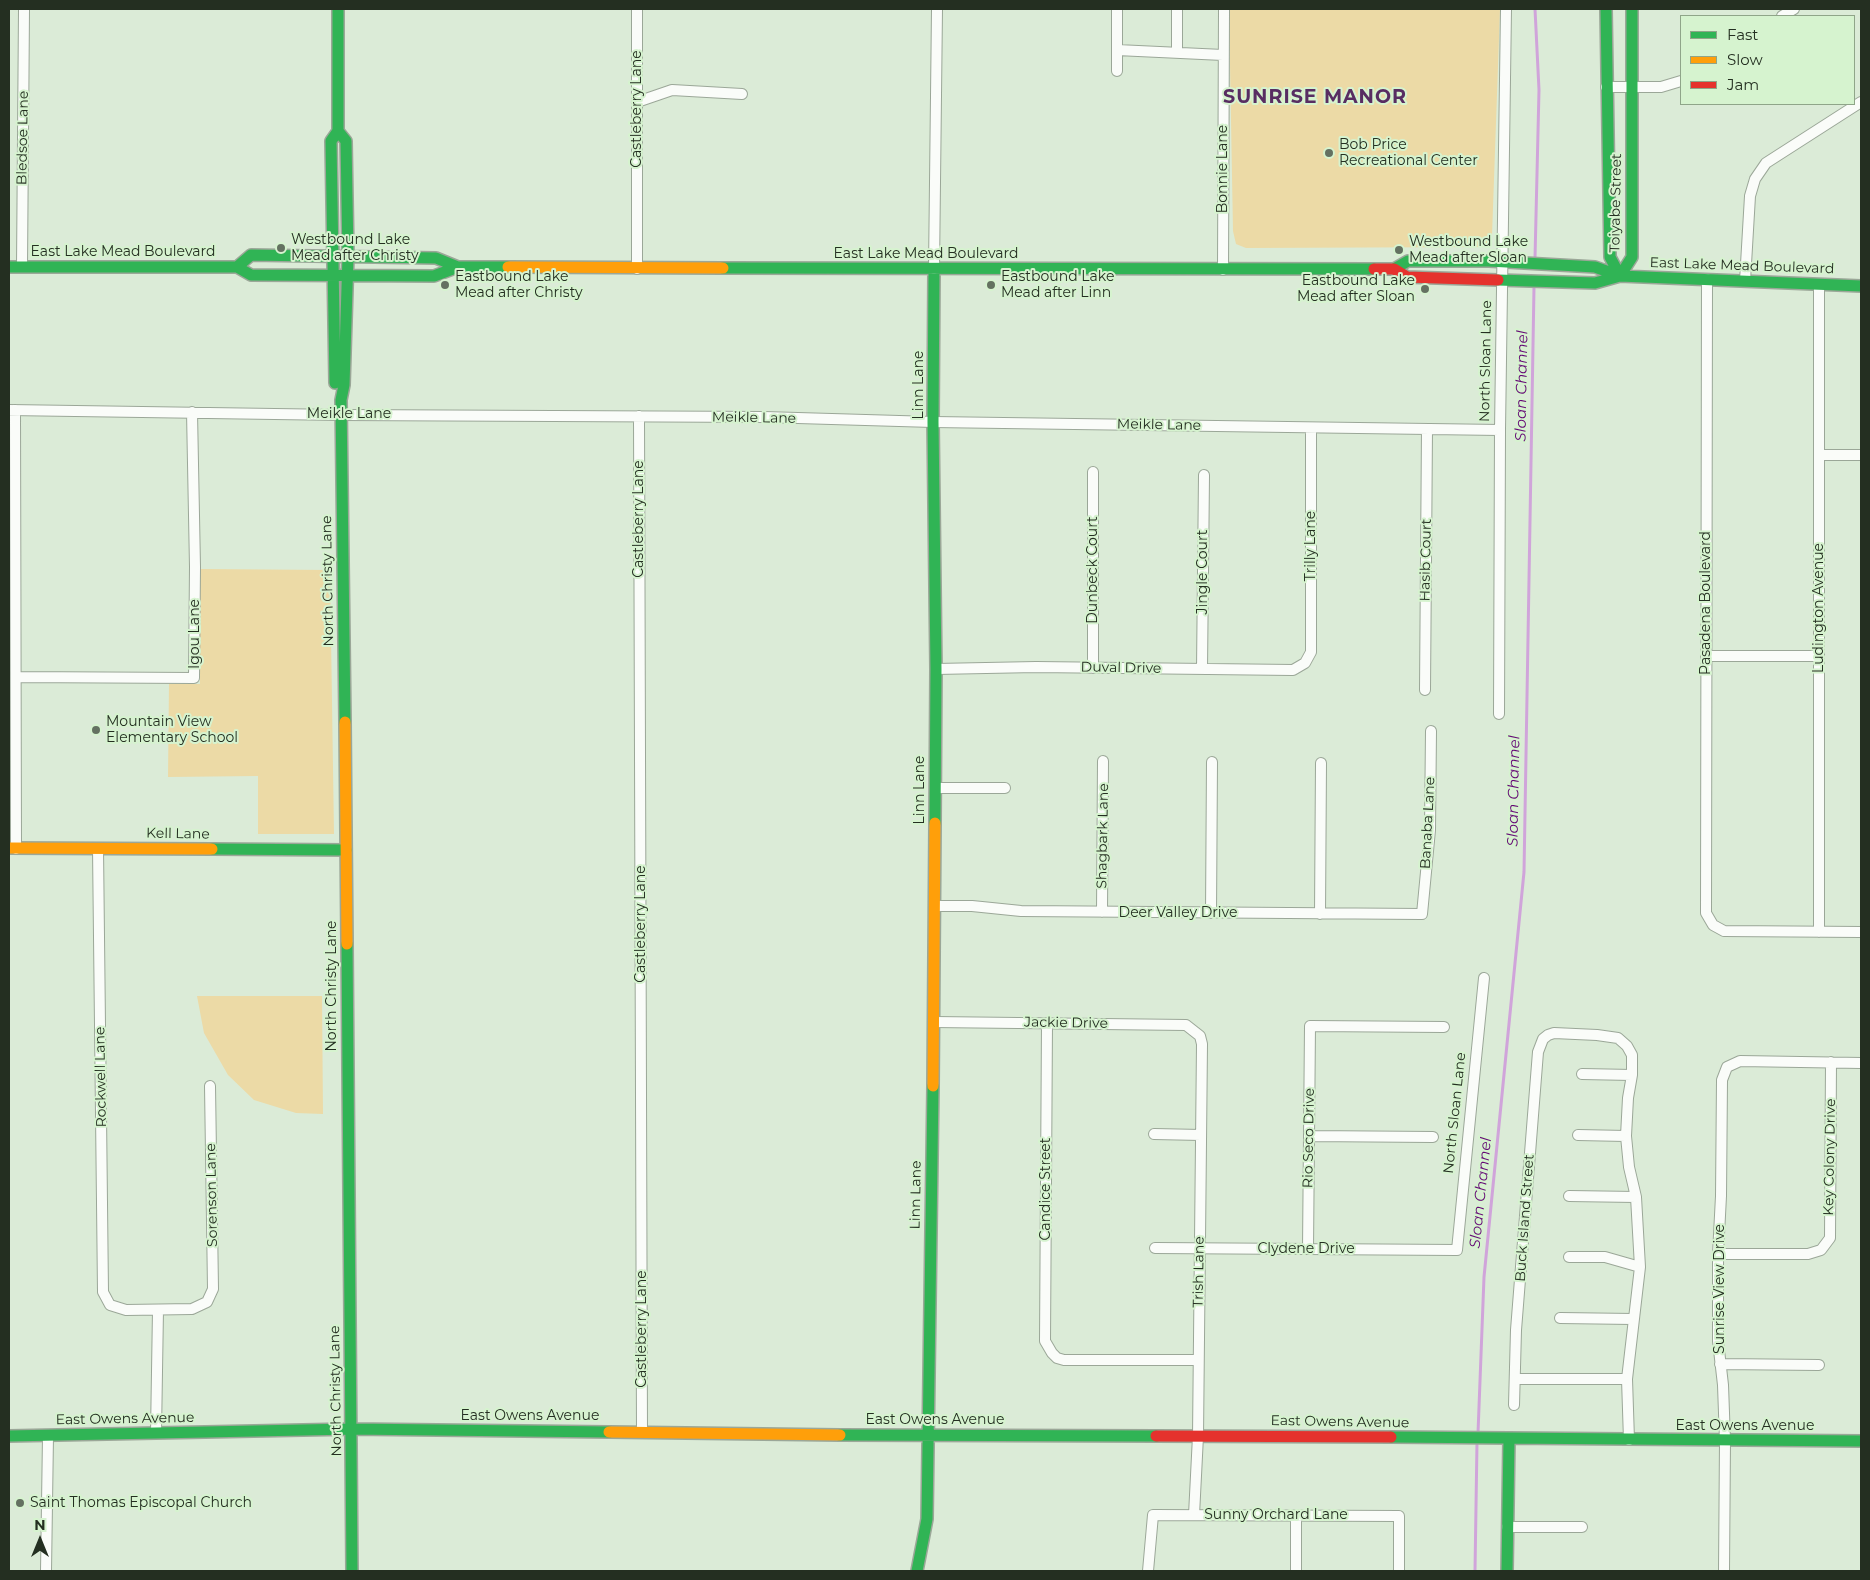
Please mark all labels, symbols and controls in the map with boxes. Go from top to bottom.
legend [1680,15,1855,105]
text: Fast [1727,25,1758,44]
street label: Castleberry Lane [629,50,645,168]
text: Slow [1727,50,1763,69]
text: Jam [1727,75,1759,94]
district label: SUNRISE MANOR [1221,86,1409,108]
street label: Bledsoe Lane [14,91,32,185]
street label: Bonnie Lane [1215,125,1231,213]
place label: Bob Price Recreational Center [1339,137,1478,170]
marker: Bob Price Recreational Center [1323,147,1335,159]
street label: Toiyabe Street [1607,153,1625,253]
place label: Westbound Lake Mead after Christy [291,232,418,264]
place label: Westbound Lake Mead after Sloan [1409,234,1528,266]
marker: Westbound Lake Mead after Christy [275,242,287,254]
street label: East Lake Mead Boulevard [31,244,215,260]
marker: Westbound Lake Mead after Sloan [1393,244,1405,256]
street label: East Lake Mead Boulevard [834,246,1018,262]
street label: East Lake Mead Boulevard [1649,254,1835,278]
place label: Eastbound Lake Mead after Christy [455,269,582,302]
place label: Eastbound Lake Mead after Linn [1001,269,1114,302]
place label: Eastbound Lake Mead after Sloan [1297,273,1415,306]
marker: Eastbound Lake Mead after Christy [439,279,451,291]
marker: Eastbound Lake Mead after Linn [985,279,997,291]
marker: Eastbound Lake Mead after Sloan [1419,283,1431,295]
street label: North Sloan Lane [1477,300,1495,422]
water label: Sloan Channel [1512,330,1532,442]
street label: Linn Lane [911,350,927,420]
street label: Meikle Lane [307,406,391,422]
street label: Meikle Lane [712,409,796,427]
street label: Meikle Lane [1117,416,1201,434]
street label: Castleberry Lane [631,460,647,578]
street label: Trilly Lane [1303,511,1319,581]
street label: North Christy Lane [318,515,338,647]
street label: Dunbeck Court [1085,516,1101,624]
street label: Hasib Court [1417,519,1435,601]
street label: Jingle Court [1195,529,1211,615]
street label: Pasadena Boulevard [1698,531,1714,675]
street label: Ludington Avenue [1811,543,1827,673]
street label: Igou Lane [187,599,203,669]
street label: Duval Drive [1081,659,1161,677]
place label: Mountain View Elementary School [106,714,238,746]
marker: Mountain View Elementary School [90,724,102,736]
water label: Sloan Channel [1504,735,1524,847]
street label: Linn Lane [912,755,928,825]
street label: Banaba Lane [1417,776,1439,870]
street label: Shagbark Lane [1094,783,1112,889]
street label: Kell Lane [146,825,210,843]
street label: Castleberry Lane [633,865,649,983]
street label: Deer Valley Drive [1119,905,1237,921]
street label: North Christy Lane [324,920,340,1052]
street label: Jackie Drive [1024,1014,1108,1032]
street label: Rockwell Lane [92,1026,110,1128]
street label: North Sloan Lane [1440,1052,1470,1174]
street label: Rio Seco Drive [1300,1088,1318,1188]
street label: Key Colony Drive [1821,1098,1839,1216]
street label: Candice Street [1038,1137,1054,1241]
water label: Sloan Channel [1466,1137,1496,1249]
street label: Sorenson Lane [203,1143,221,1247]
street label: Buck Island Street [1512,1154,1538,1282]
street label: Linn Lane [907,1160,925,1230]
street label: Sunrise View Drive [1712,1224,1728,1354]
street label: Trish Lane [1190,1236,1208,1308]
street label: Clydene Drive [1257,1241,1355,1257]
street label: Castleberry Lane [634,1270,650,1388]
street label: North Christy Lane [326,1325,346,1457]
street label: East Owens Avenue [461,1408,599,1424]
street label: East Owens Avenue [55,1409,195,1429]
street label: East Owens Avenue [866,1412,1004,1428]
street label: East Owens Avenue [1270,1412,1410,1432]
street label: East Owens Avenue [1676,1418,1814,1434]
place label: Saint Thomas Episcopal Church [30,1495,252,1511]
marker: Saint Thomas Episcopal Church [14,1497,26,1509]
street label: Sunny Orchard Lane [1204,1507,1348,1523]
north arrow [15,1515,65,1565]
text: N [34,1516,46,1534]

